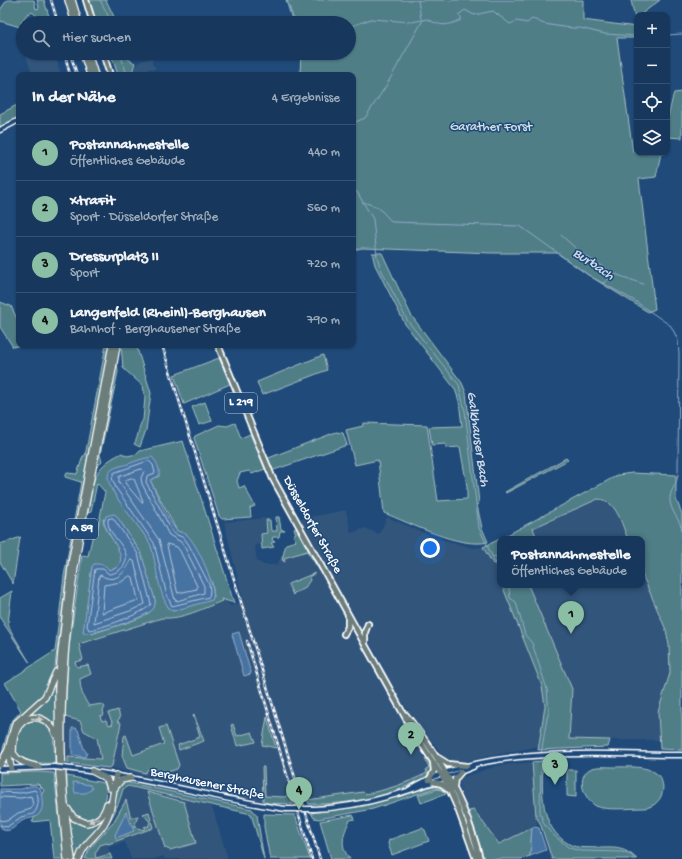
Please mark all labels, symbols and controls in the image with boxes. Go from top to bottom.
map controls [634,12,670,156]
button: + [634,12,670,48]
search box [16,16,356,60]
icon: search [30,27,52,49]
text: Hier suchen [62,29,131,47]
button: − [634,48,670,84]
button: locate [634,84,670,120]
text: In der Nähe [32,88,115,108]
text: 4 Ergebnisse [272,91,340,106]
park label: Garather Forst [450,120,534,135]
button: layers [634,120,670,156]
text: Postannahmestelle [70,136,189,154]
text: 1 [42,145,48,160]
text: 440 m [308,145,340,160]
text: Öffentliches Gebäude [70,154,185,169]
text: XtraFit [70,192,115,210]
text: 2 [42,201,48,216]
text: 560 m [307,201,340,216]
text: Sport · Düsseldorfer Straße [70,210,218,225]
water label: Burbach [569,245,617,285]
text: Dressurplatz II [70,248,159,266]
text: 3 [42,257,48,272]
text: 720 m [307,257,340,272]
text: Sport [70,266,99,281]
text: Langenfeld (Rheinl)-Berghausen [70,304,266,322]
text: 4 [42,313,48,328]
text: 790 m [307,313,340,328]
text: Bahnhof · Berghausener Straße [70,322,240,337]
water label: Galkhauser Bach [462,390,492,488]
road number: L 219 [225,393,257,413]
street label: Düsseldorfer Straße [279,473,345,576]
road number: A 59 [66,519,98,539]
popup [497,536,645,588]
your location [420,538,440,558]
text: Postannahmestelle [512,546,630,564]
text: Öffentliches Gebäude [512,564,627,579]
pin: 1 [558,601,584,634]
one-way arrow [31,716,44,722]
pin: 2 [398,722,424,755]
pin: 3 [542,752,568,785]
street label: Berghausener Straße [148,764,265,803]
pin: 4 [286,777,312,810]
one-way arrow [88,818,100,824]

